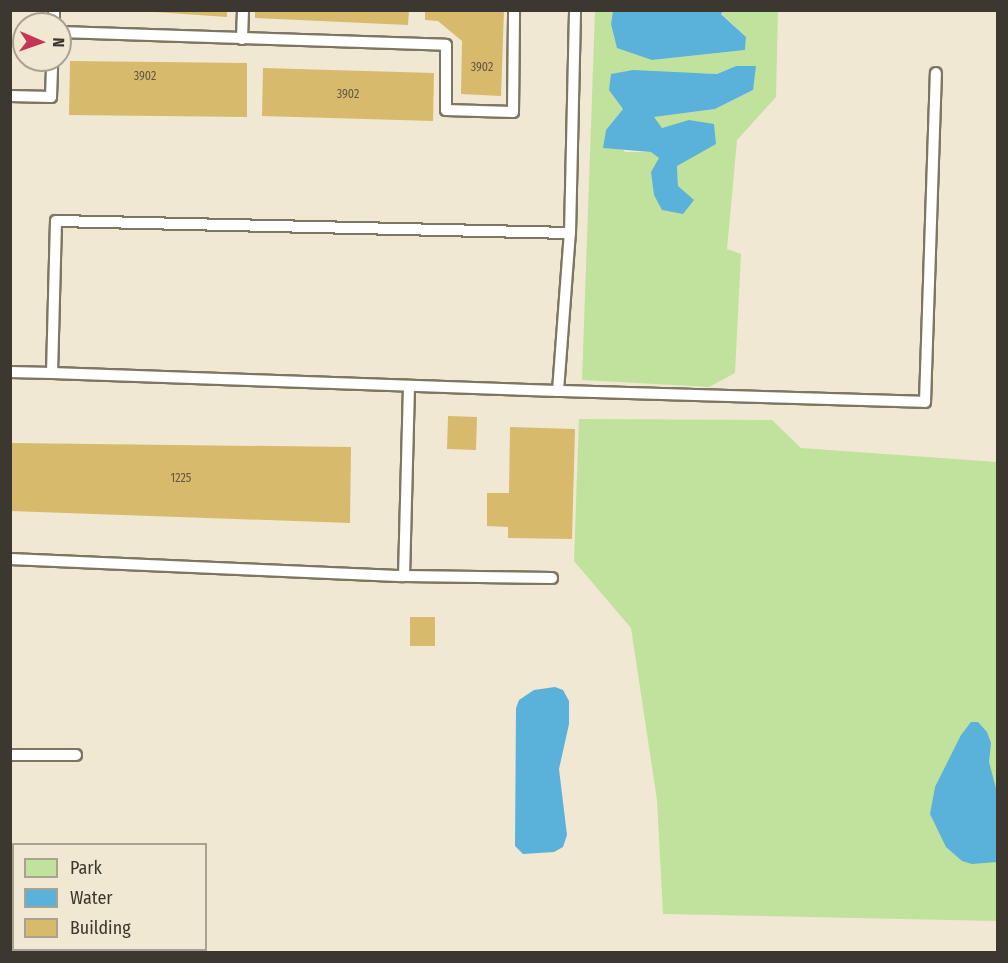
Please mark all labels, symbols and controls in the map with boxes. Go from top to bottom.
north arrow [12,12,72,72]
text: N [49,37,68,48]
house number: 3902 [471,61,493,75]
house number: 3902 [134,70,156,84]
house number: 3902 [337,88,359,102]
house number: 1225 [171,472,191,486]
legend [12,843,207,951]
text: Park [70,857,102,879]
text: Water [70,887,113,909]
text: Building [70,917,131,939]

